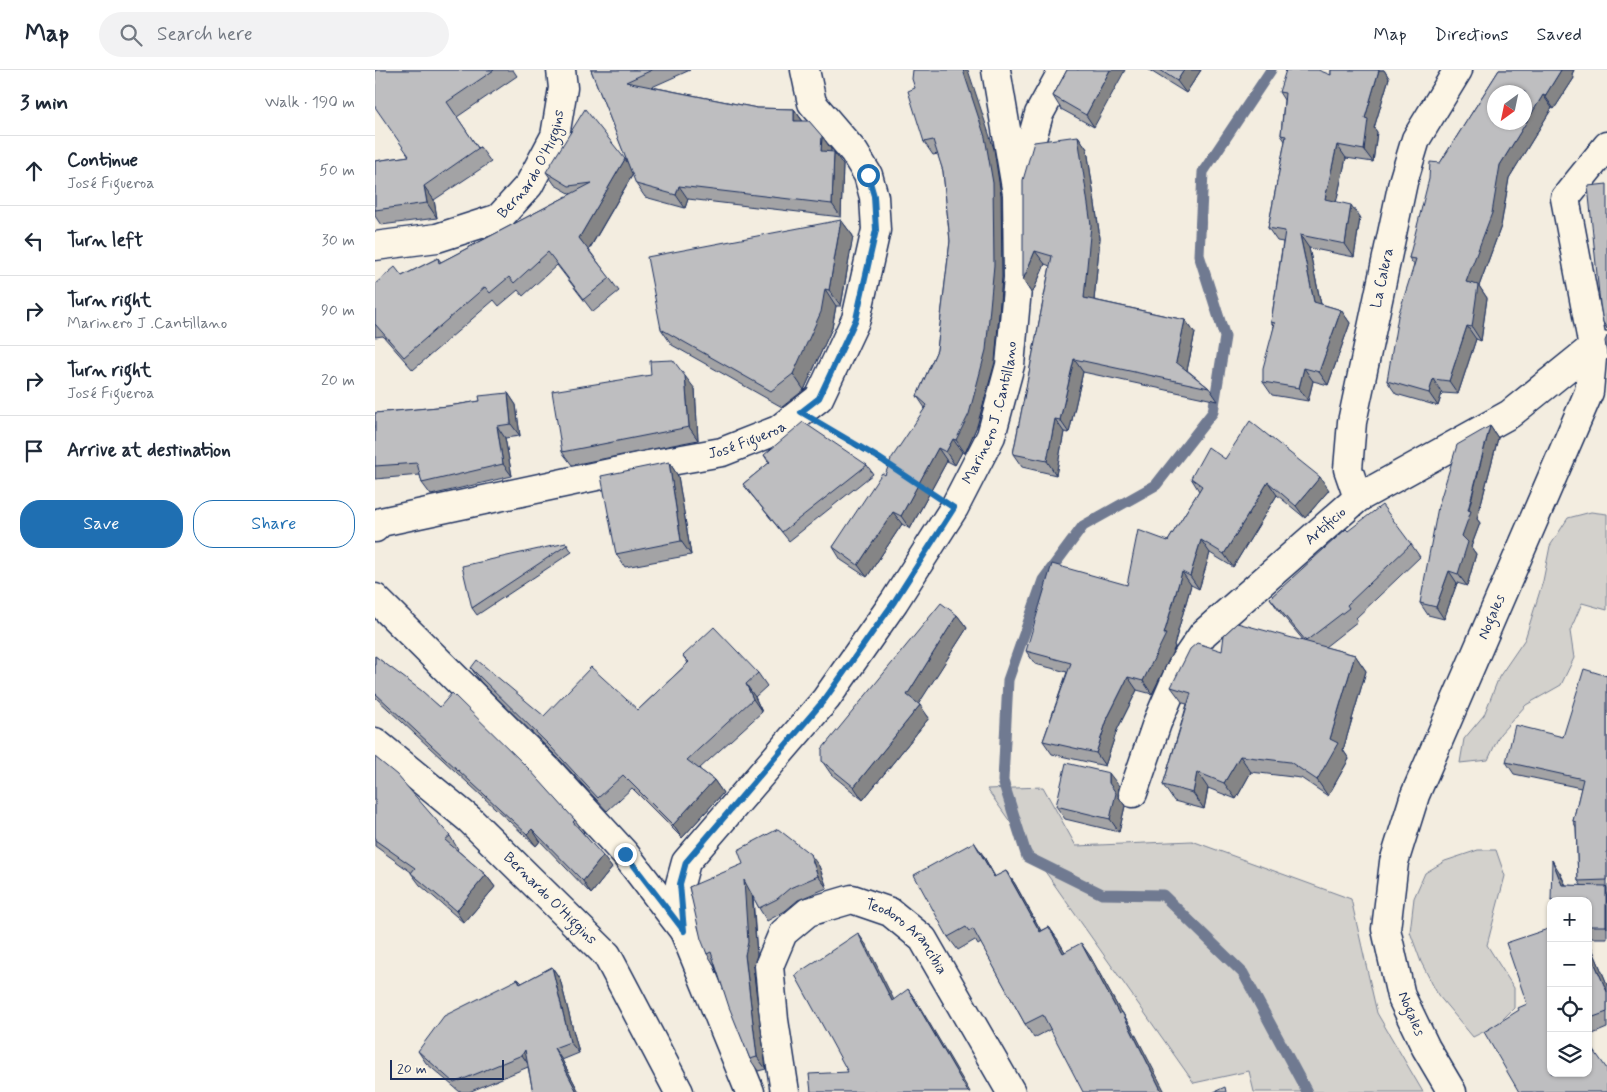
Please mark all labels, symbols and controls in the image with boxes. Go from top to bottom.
search box [99,12,449,57]
text: Map [25,19,69,50]
icon: search [117,21,145,49]
text: Search here [157,22,253,47]
text: Map [1374,23,1407,47]
text: Directions [1435,23,1509,47]
text: Saved [1537,23,1582,47]
north arrow [1487,85,1532,130]
text: 3 min [20,89,68,117]
text: Walk · 190 m [265,92,355,113]
street label: Bernardo O'Higgins [493,108,569,223]
text: Continue [67,148,138,173]
icon: ahead [20,157,48,185]
text: 50 m [319,160,355,181]
route start [857,164,880,187]
text: José Figueroa [67,173,155,194]
icon: left [20,227,48,255]
text: Turn left [67,228,143,253]
text: 30 m [322,230,355,251]
street label: La Calera [1366,246,1399,310]
text: Turn right [67,288,151,313]
icon: right [20,297,48,325]
text: 90 m [321,300,355,321]
text: Marinero J .Cantillano [67,313,227,334]
street label: Marinero J .Cantillano [958,340,1022,488]
text: Turn right [67,358,151,383]
icon: right [20,367,48,395]
text: 20 m [321,370,355,391]
text: José Figueroa [67,383,155,404]
street label: José Figueroa [707,417,791,464]
icon: arrive [20,437,48,465]
text: Arrive at destination [67,438,231,463]
button: Save [20,500,183,548]
button: Share [193,500,355,548]
street label: Artificio [1301,503,1351,550]
street label: Nogales [1473,591,1510,643]
route end [614,843,637,866]
street label: Bernardo O'Higgins [499,848,601,950]
street label: Teodoro Arancibia [863,894,951,978]
map controls [1547,897,1592,1077]
button: + [1547,897,1592,942]
button: − [1547,942,1592,987]
button: locate [1547,987,1592,1032]
street label: Nogales [1392,988,1430,1040]
button: layers [1547,1032,1592,1077]
scale bar [390,1057,504,1080]
text: 20 m [397,1060,427,1078]

